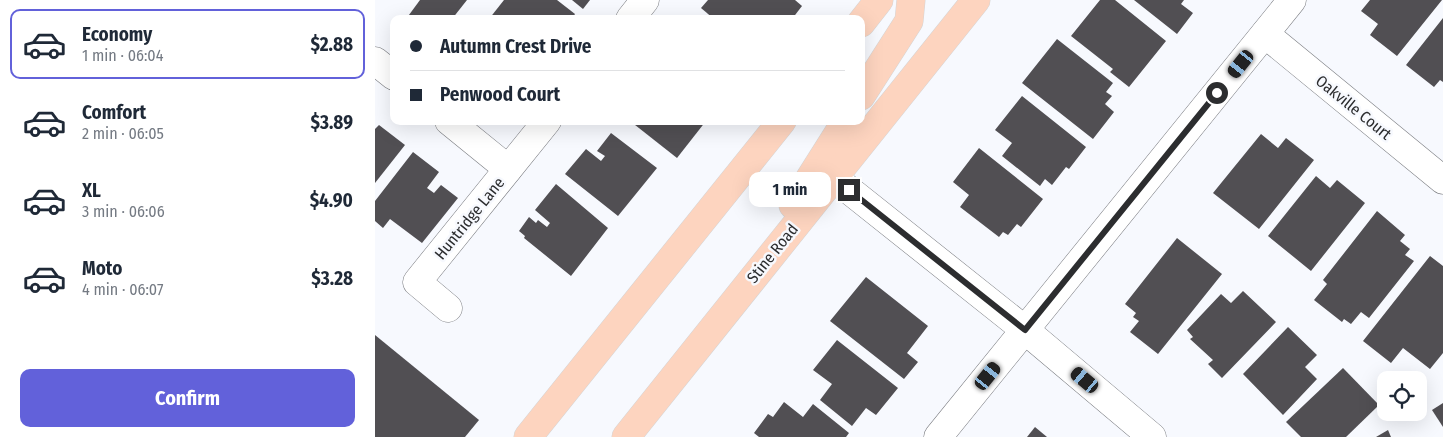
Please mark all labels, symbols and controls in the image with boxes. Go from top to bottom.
icon: car [22,22,67,67]
text: Economy [82,23,152,46]
text: $2.88 [311,33,353,56]
text: Autumn Crest Drive [440,35,591,58]
text: 1 min · 06:04 [82,46,163,65]
car [1225,48,1256,80]
street label: Oakville Court [1312,71,1396,144]
route start [1206,82,1228,104]
text: Penwood Court [440,83,560,106]
icon: car [22,100,67,145]
text: Comfort [82,101,146,124]
text: $3.89 [311,111,353,134]
text: 2 min · 06:05 [82,124,164,143]
callout: 1 min [749,172,831,208]
street label: Huntridge Lane [431,173,508,263]
icon: car [22,178,67,223]
text: XL [82,179,101,202]
route end [838,179,860,201]
text: 1 min [773,180,807,199]
text: $4.90 [310,189,353,212]
text: 3 min · 06:06 [82,202,165,221]
street label: Stine Road [743,220,802,287]
icon: car [22,256,67,301]
text: Moto [82,257,122,280]
text: $3.28 [311,267,353,290]
text: 4 min · 06:07 [82,280,163,299]
car [972,360,1003,392]
car [1068,365,1101,395]
button: Confirm [20,369,355,427]
map controls [1377,371,1427,421]
button: locate [1377,371,1427,421]

